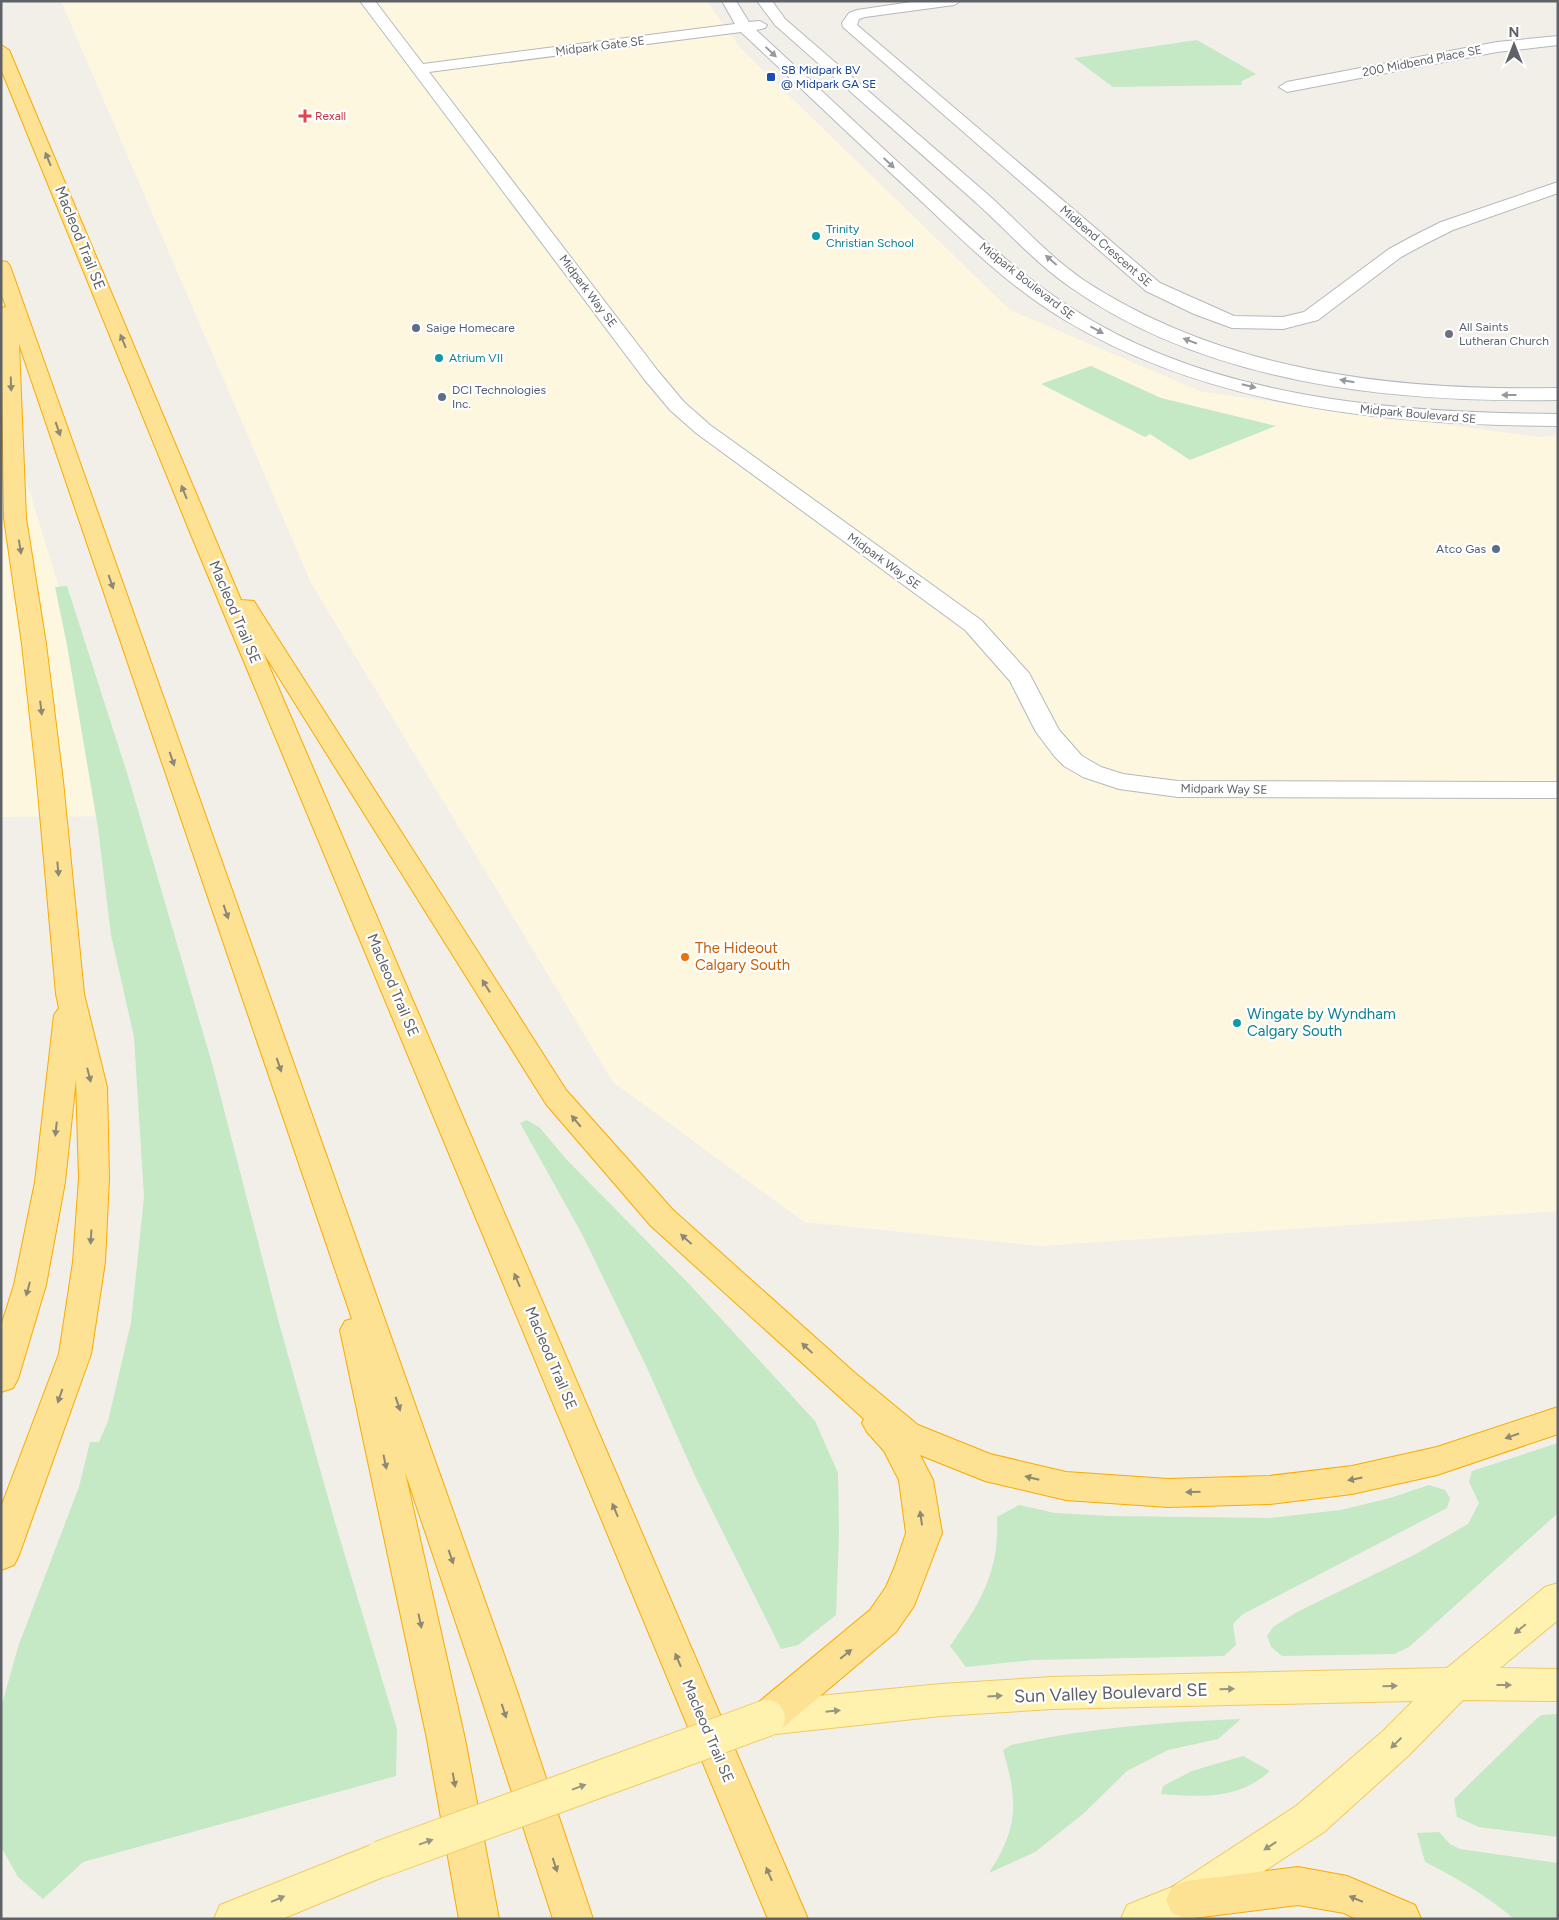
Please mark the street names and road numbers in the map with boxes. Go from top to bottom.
street label: Midpark Gate SE [555,34,645,58]
street label: 200 Midbend Place SE [1361,43,1483,79]
street label: Macleod Trail SE [51,184,109,292]
street label: Midbend Crescent SE [1057,202,1155,290]
street label: Midpark Boulevard SE [977,240,1077,322]
street label: Midpark Way SE [556,252,620,330]
street label: Midpark Boulevard SE [1359,402,1477,426]
street label: Midpark Way SE [845,530,923,592]
street label: Macleod Trail SE [205,558,265,666]
street label: Midpark Way SE [1180,781,1268,797]
street label: Macleod Trail SE [363,931,423,1039]
street label: Macleod Trail SE [521,1304,581,1412]
street label: Macleod Trail SE [678,1677,738,1785]
street label: Sun Valley Boulevard SE [1014,1679,1208,1707]

